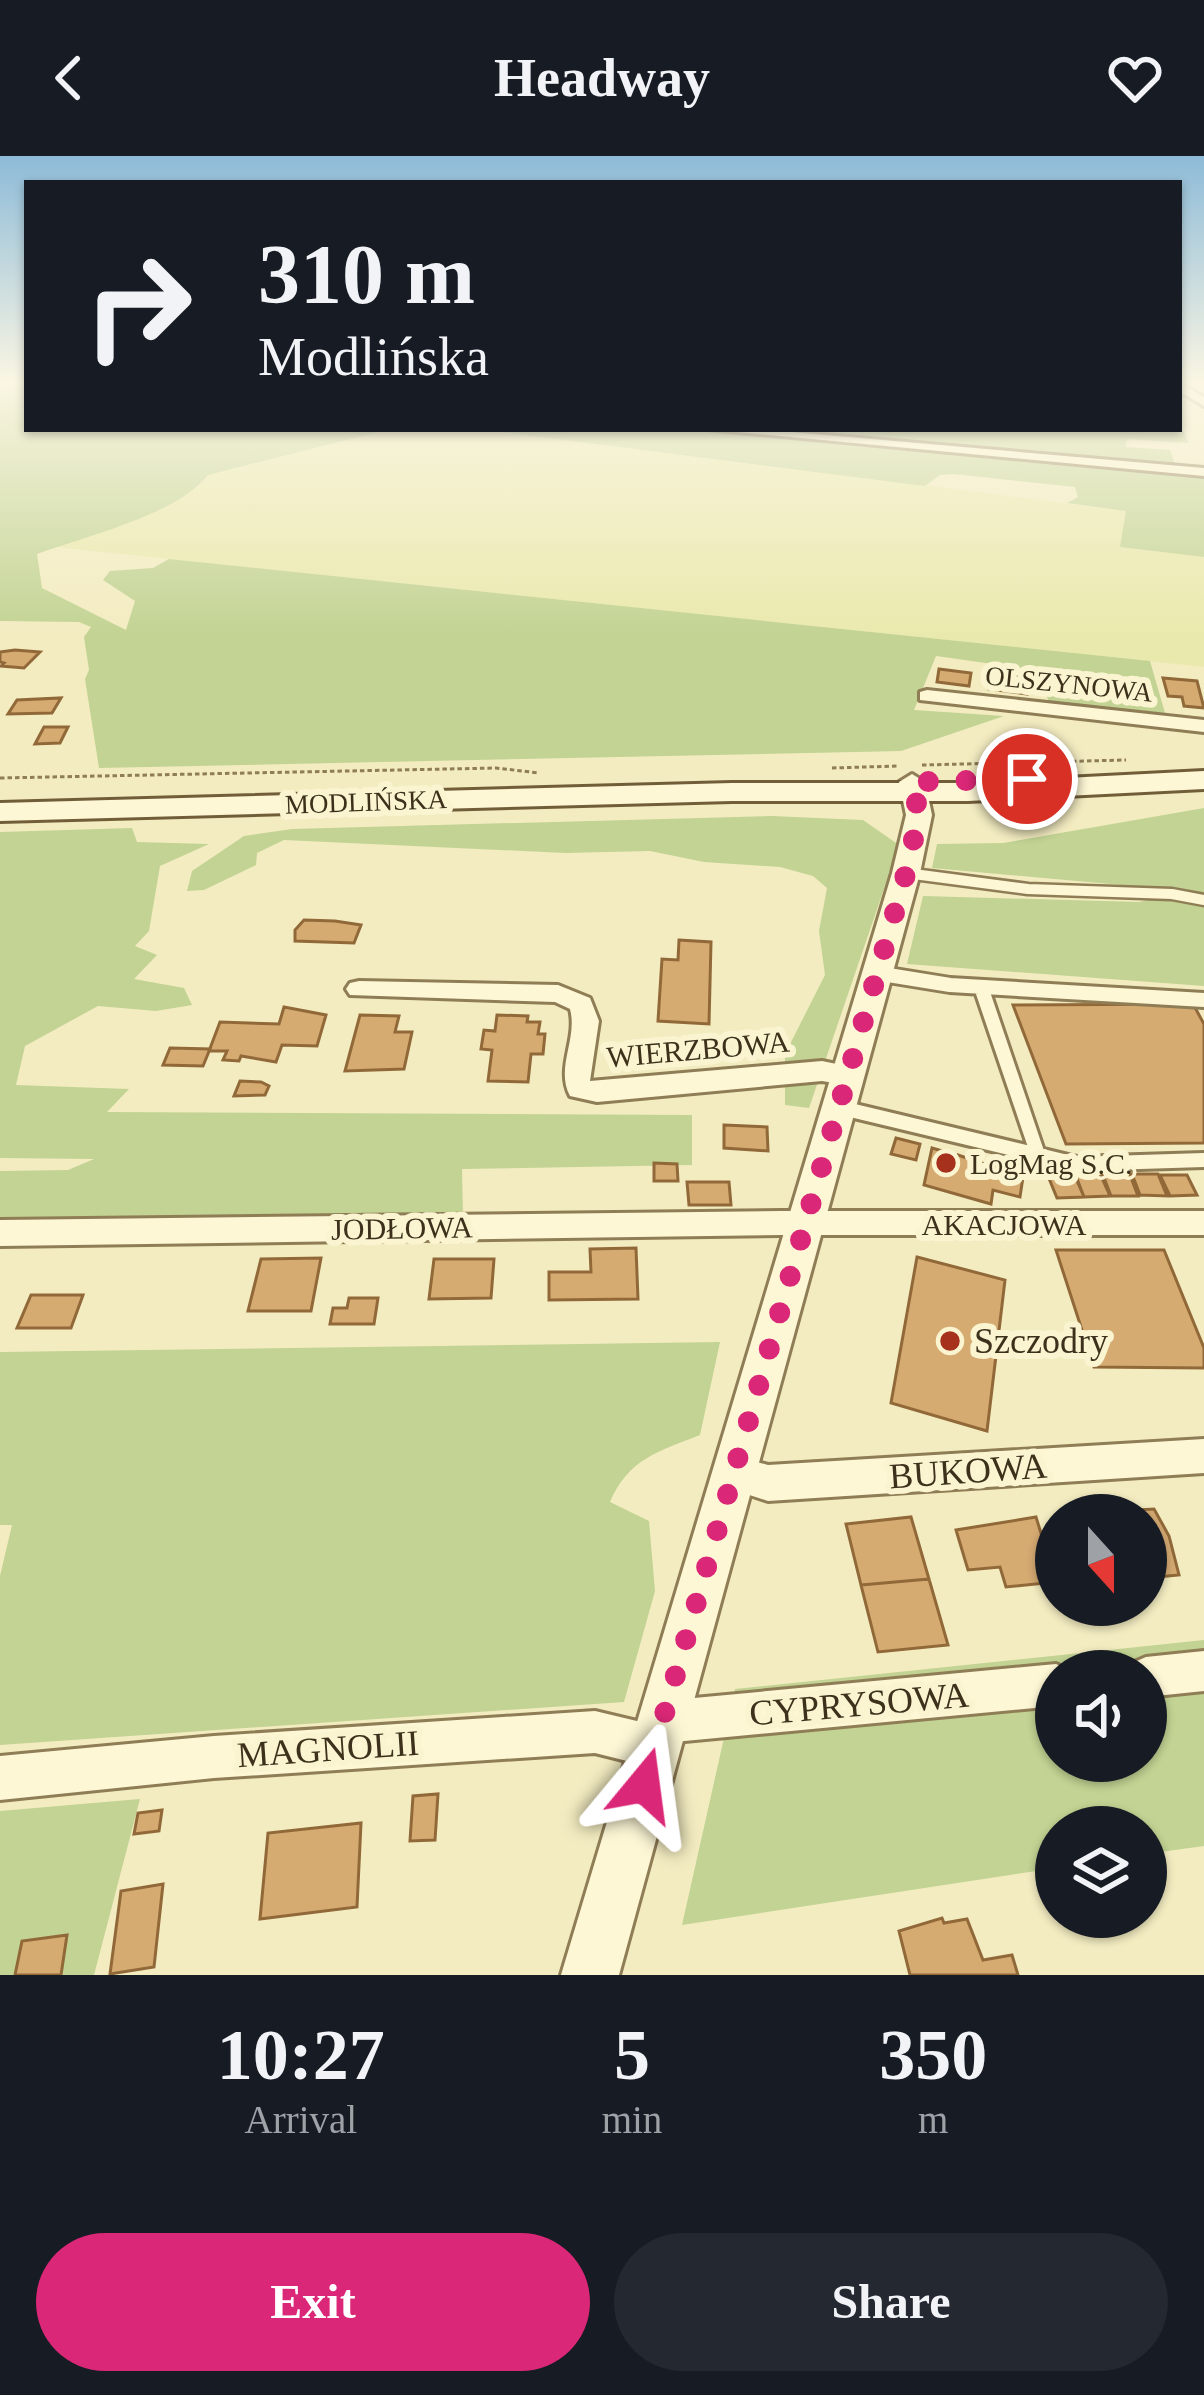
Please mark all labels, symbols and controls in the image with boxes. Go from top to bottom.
icon: back [36,45,102,111]
icon: heart [1102,45,1168,111]
text: Headway [494,48,710,108]
icon: right [60,228,216,384]
text: 310 m [258,228,475,321]
text: Modlińska [258,327,489,387]
street label: OLSZYNOWA [984,660,1155,708]
pin [976,728,1078,830]
icon: arrive [994,746,1060,812]
street label: MODLIŃSKA [285,784,448,820]
street label: WIERZBOWA [605,1025,791,1073]
place label: LogMag S.C. [970,1147,1133,1180]
marker: LogMag S.C. [933,1150,959,1176]
street label: AKACJOWA [922,1208,1087,1241]
street label: JODŁOWA [331,1210,473,1246]
place label: Szczodry [974,1321,1108,1361]
marker: Szczodry [937,1328,963,1354]
street label: BUKOWA [888,1446,1048,1496]
north arrow [1035,1494,1167,1626]
map controls [1035,1494,1167,1938]
button: sound [1035,1650,1167,1782]
street label: CYPRYSOWA [748,1674,970,1734]
position arrow [581,1722,707,1848]
street label: MAGNOLII [236,1723,420,1775]
button: layers [1035,1806,1167,1938]
text: 10:27 [217,2015,385,2095]
text: 5 [614,2015,650,2095]
text: 350 [879,2015,987,2095]
text: Arrival [245,2098,357,2141]
text: min [602,2098,662,2141]
text: m [918,2098,948,2141]
button: Exit [36,2233,590,2371]
button: Share [614,2233,1168,2371]

